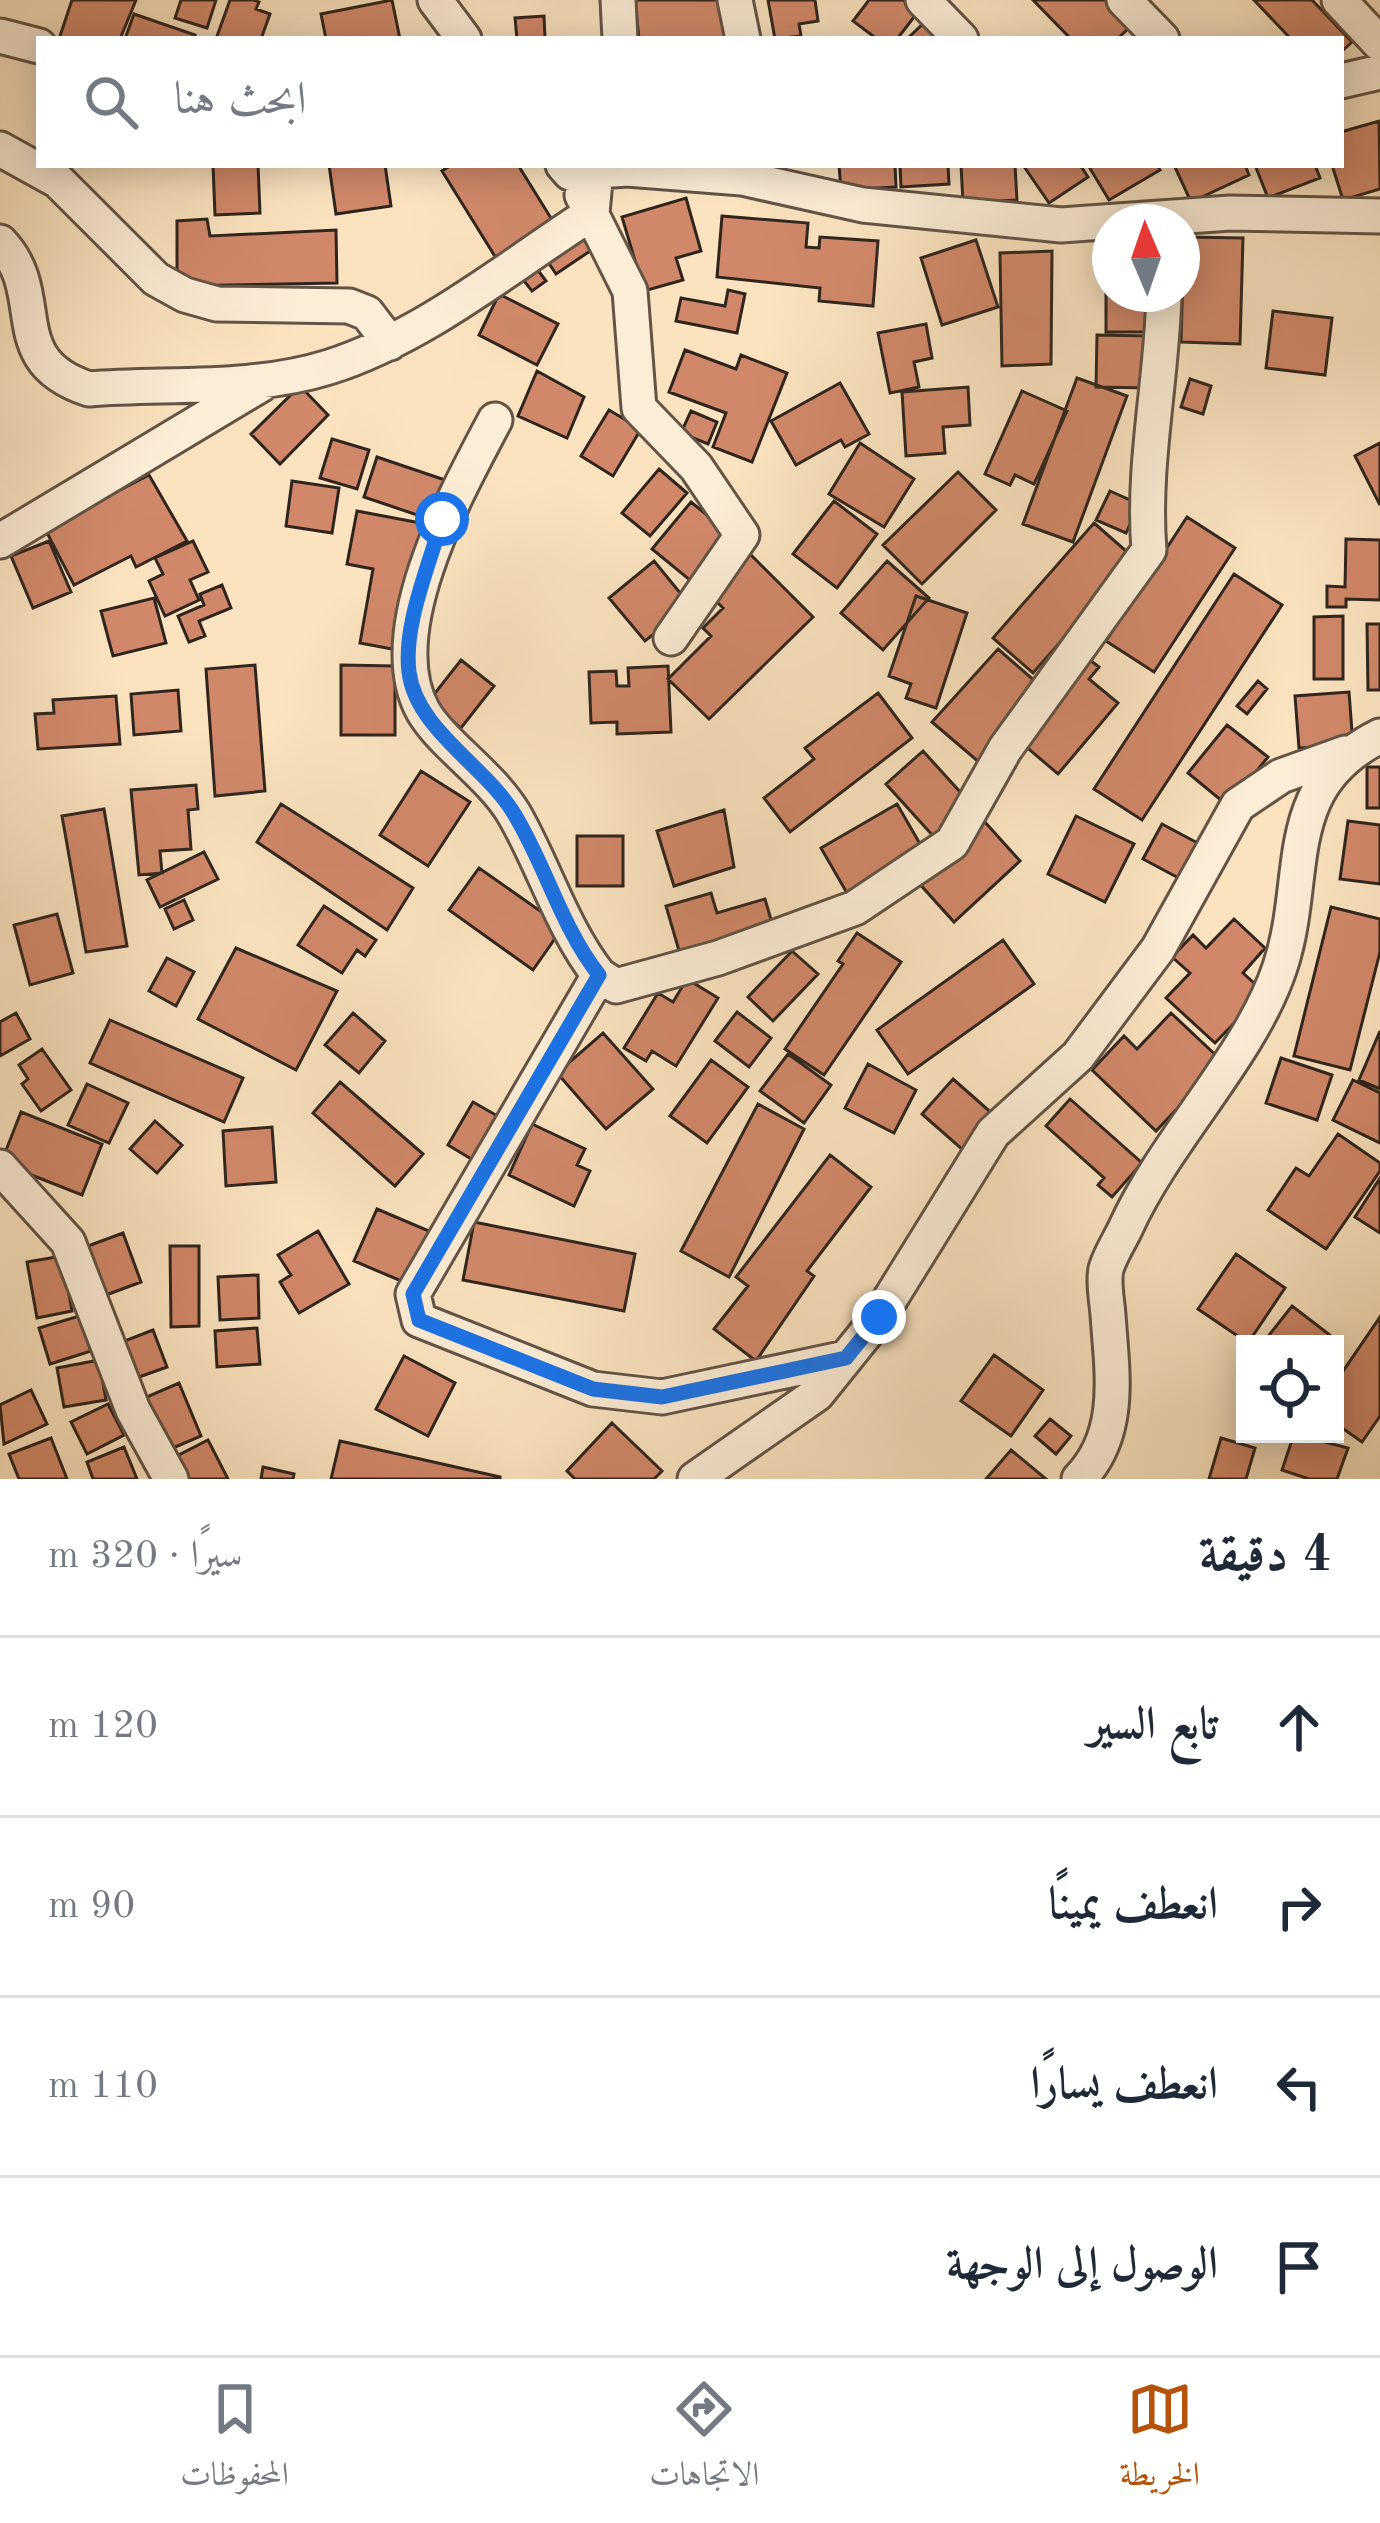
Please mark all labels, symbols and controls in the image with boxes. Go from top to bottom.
search box [36,36,1344,168]
icon: search [78,69,144,135]
text: ابحث هنا [174,79,307,124]
north arrow [1092,204,1200,312]
route start [415,492,469,546]
route end [852,1290,906,1344]
map controls [1236,1335,1344,1443]
button: locate [1236,1335,1344,1443]
text: 4 دقيقة [1199,1531,1332,1582]
text: سيرًا · 320 m [48,1537,243,1576]
icon: ahead [1266,1694,1332,1760]
text: تابع السير [1088,1704,1218,1749]
text: 120 m [48,1707,158,1746]
icon: right [1266,1874,1332,1940]
text: انعطف يمينًا [1049,1884,1218,1929]
text: 90 m [48,1887,135,1926]
icon: left [1266,2054,1332,2120]
text: انعطف يسارًا [1031,2064,1218,2109]
text: 110 m [48,2067,158,2106]
icon: arrive [1266,2234,1332,2300]
text: الوصول إلى الوجهة [946,2244,1218,2289]
tab: المحفوظات [180,2376,289,2506]
tab: الاتجاهات [649,2376,759,2506]
tab: الخريطة [1120,2376,1200,2506]

